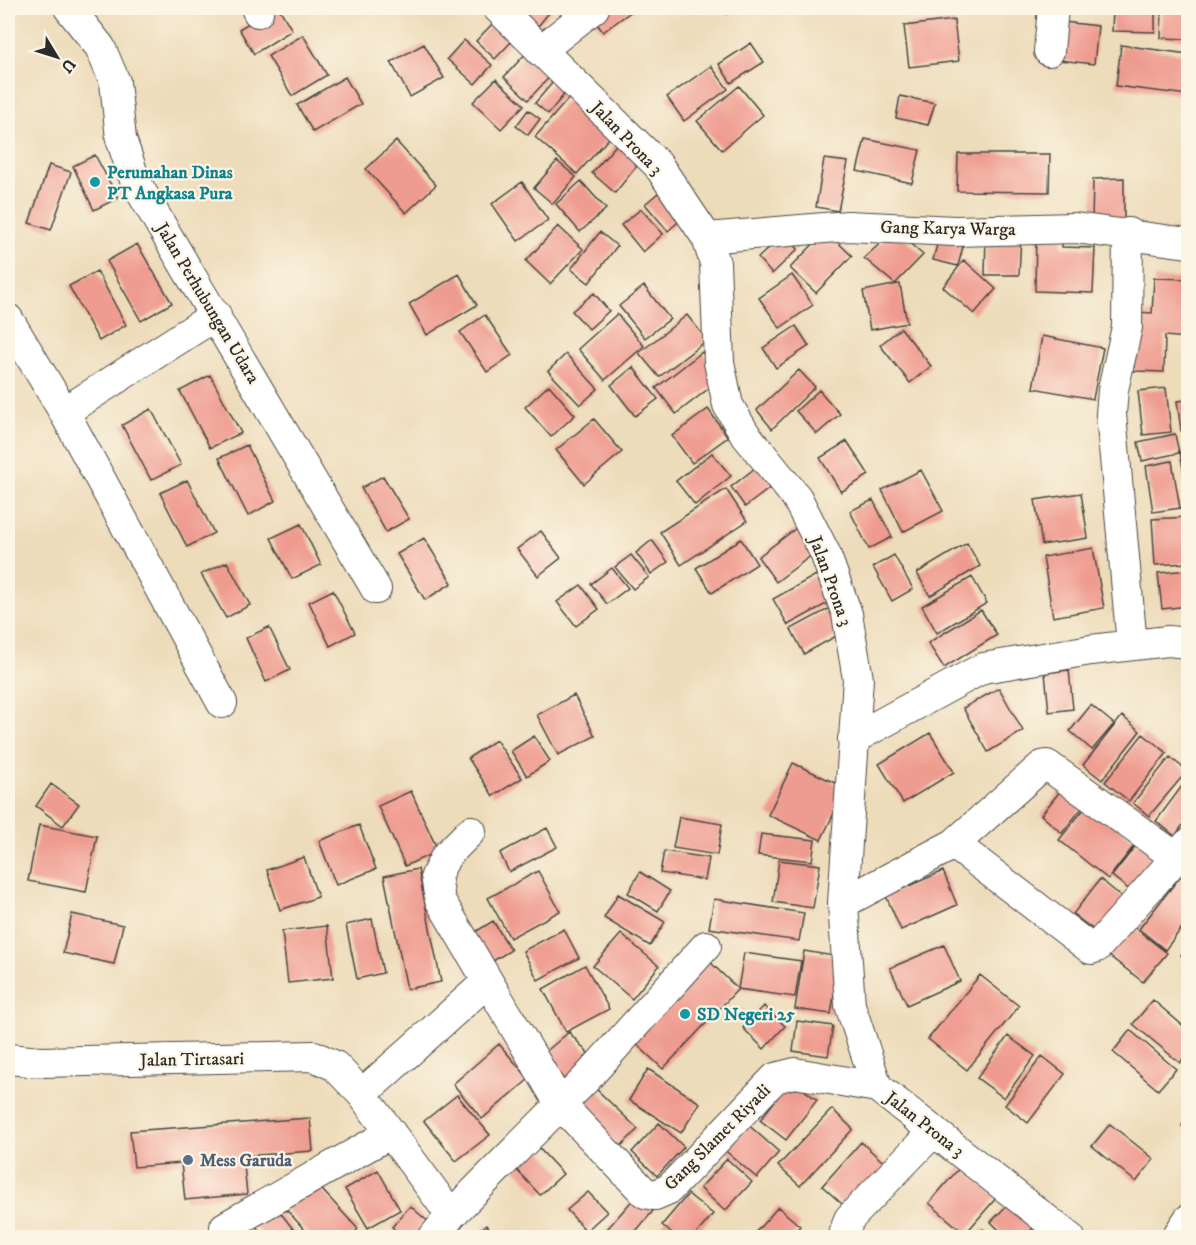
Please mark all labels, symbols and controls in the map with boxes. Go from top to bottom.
north arrow [27,27,87,87]
text: U [56,55,80,77]
street label: Jalan Prona 3 [584,96,667,180]
place label: Perumahan Dinas PT Angkasa Pura [107,162,233,205]
marker: Perumahan Dinas PT Angkasa Pura [88,175,102,189]
street label: Jalan Perhubungan Udara [149,217,264,388]
street label: Gang Karya Warga [880,217,1016,241]
street label: Jalan Prona 3 [803,531,857,629]
place label: SD Negeri 25 [697,1004,795,1026]
marker: SD Negeri 25 [678,1007,692,1021]
street label: Jalan Tirtasari [138,1048,244,1072]
street label: Gang Slamet Riyadi [660,1080,776,1196]
street label: Jalan Prona 3 [879,1086,968,1162]
place label: Mess Garuda [200,1150,292,1172]
marker: Mess Garuda [181,1153,195,1167]

